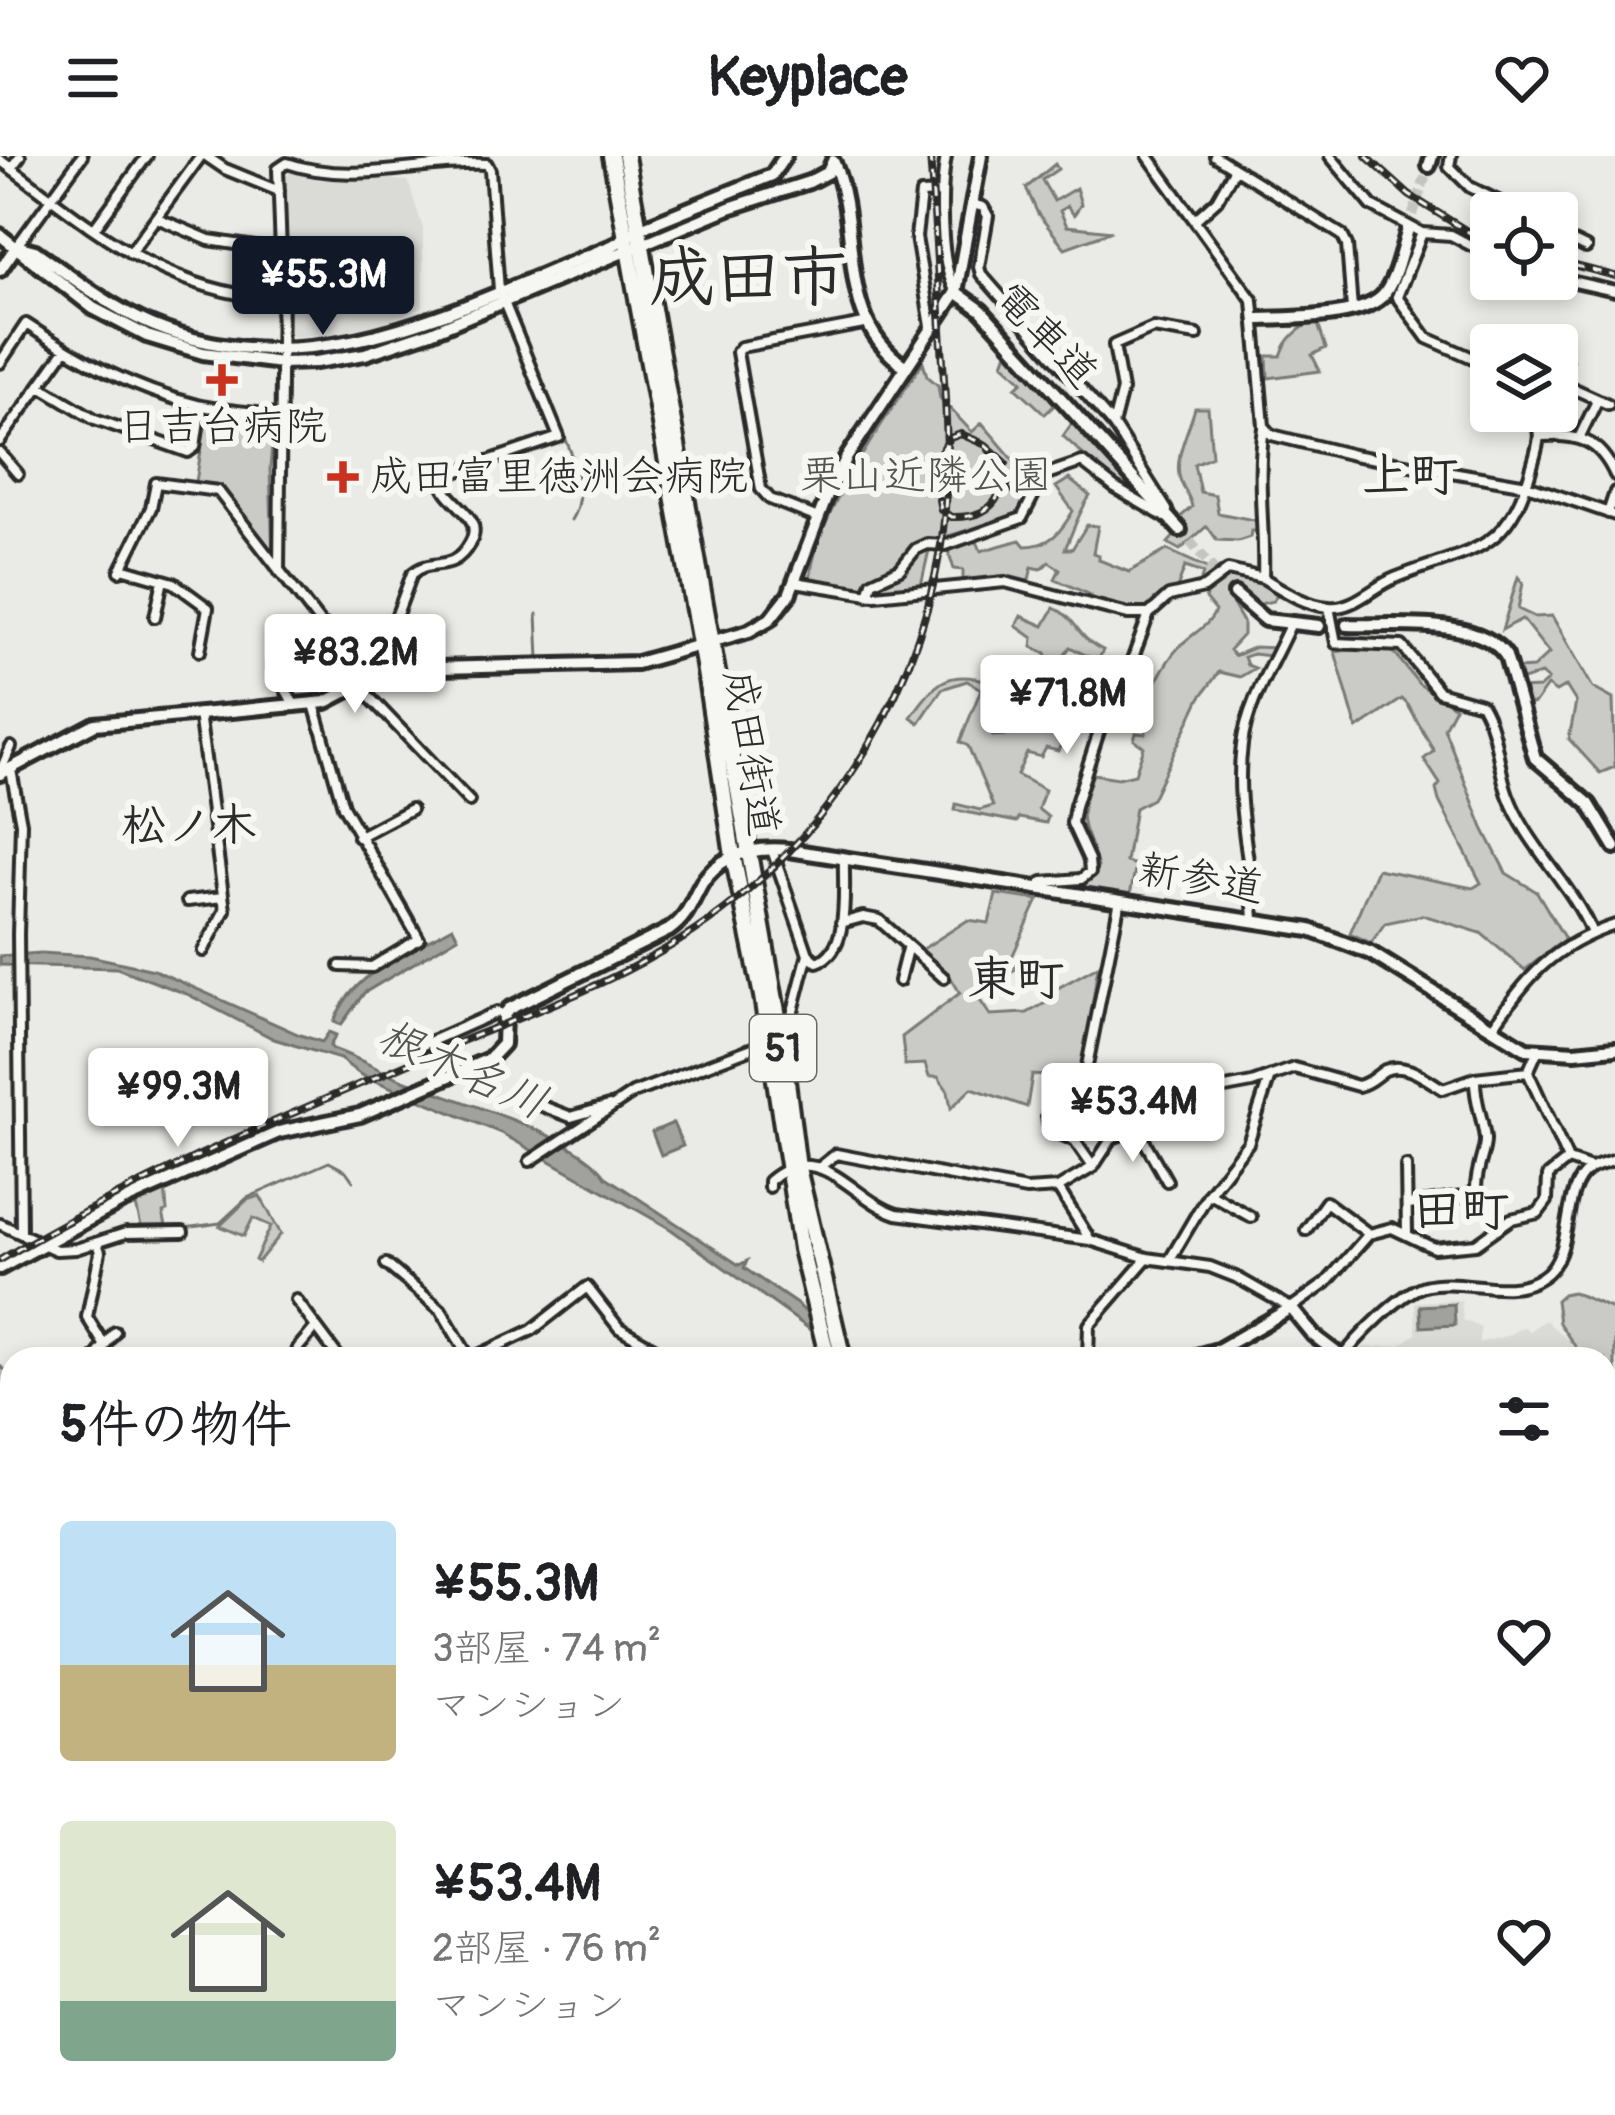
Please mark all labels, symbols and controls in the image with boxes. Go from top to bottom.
text: Keyplace [708,44,907,112]
icon: menu [60,45,126,111]
icon: heart [1489,45,1555,111]
map controls [1470,192,1578,432]
button: locate [1470,192,1578,300]
pin: ¥55.3M [225,236,421,338]
district label: 成田市 [649,237,847,320]
text: ¥55.3M [259,250,387,299]
street label: 電車道 [984,273,1108,399]
button: layers [1470,324,1578,432]
marker: 日吉台病院 [206,364,238,396]
place label: 日吉台病院 [117,401,327,453]
district label: 上町 [1362,446,1458,506]
park label: 栗山近隣公園 [800,450,1052,502]
place label: 成田富里徳洲会病院 [370,451,748,503]
marker: 成田富里徳洲会病院 [327,461,359,493]
pin: ¥83.2M [257,614,453,716]
text: ¥83.2M [292,628,418,677]
pin: ¥71.8M [969,655,1165,757]
street label: 成田街道 [712,666,790,840]
text: ¥71.8M [1007,669,1127,718]
district label: 松ノ木 [121,798,257,854]
street label: 新参道 [1135,843,1267,915]
district label: 東町 [968,950,1064,1010]
water label: 根木名川 [368,1008,556,1132]
road number: 51 [750,1015,816,1081]
pin: ¥99.3M [80,1048,276,1150]
text: ¥99.3M [115,1062,241,1111]
pin: ¥53.4M [1035,1063,1231,1165]
text: ¥53.4M [1068,1077,1198,1126]
district label: 田町 [1413,1181,1509,1241]
icon: filters [1491,1386,1557,1452]
text: 5件の物件 [60,1393,292,1457]
text: ¥55.3M [432,1552,599,1616]
icon: home [156,1569,300,1713]
icon: heart [1491,1608,1557,1674]
text: 3部屋 · 74 m² [432,1624,661,1673]
text: マンション [432,1681,625,1730]
text: ¥53.4M [432,1852,601,1916]
icon: home [156,1869,300,2013]
icon: heart [1491,1908,1557,1974]
text: 2部屋 · 76 m² [432,1924,661,1973]
text: マンション [432,1981,625,2030]

